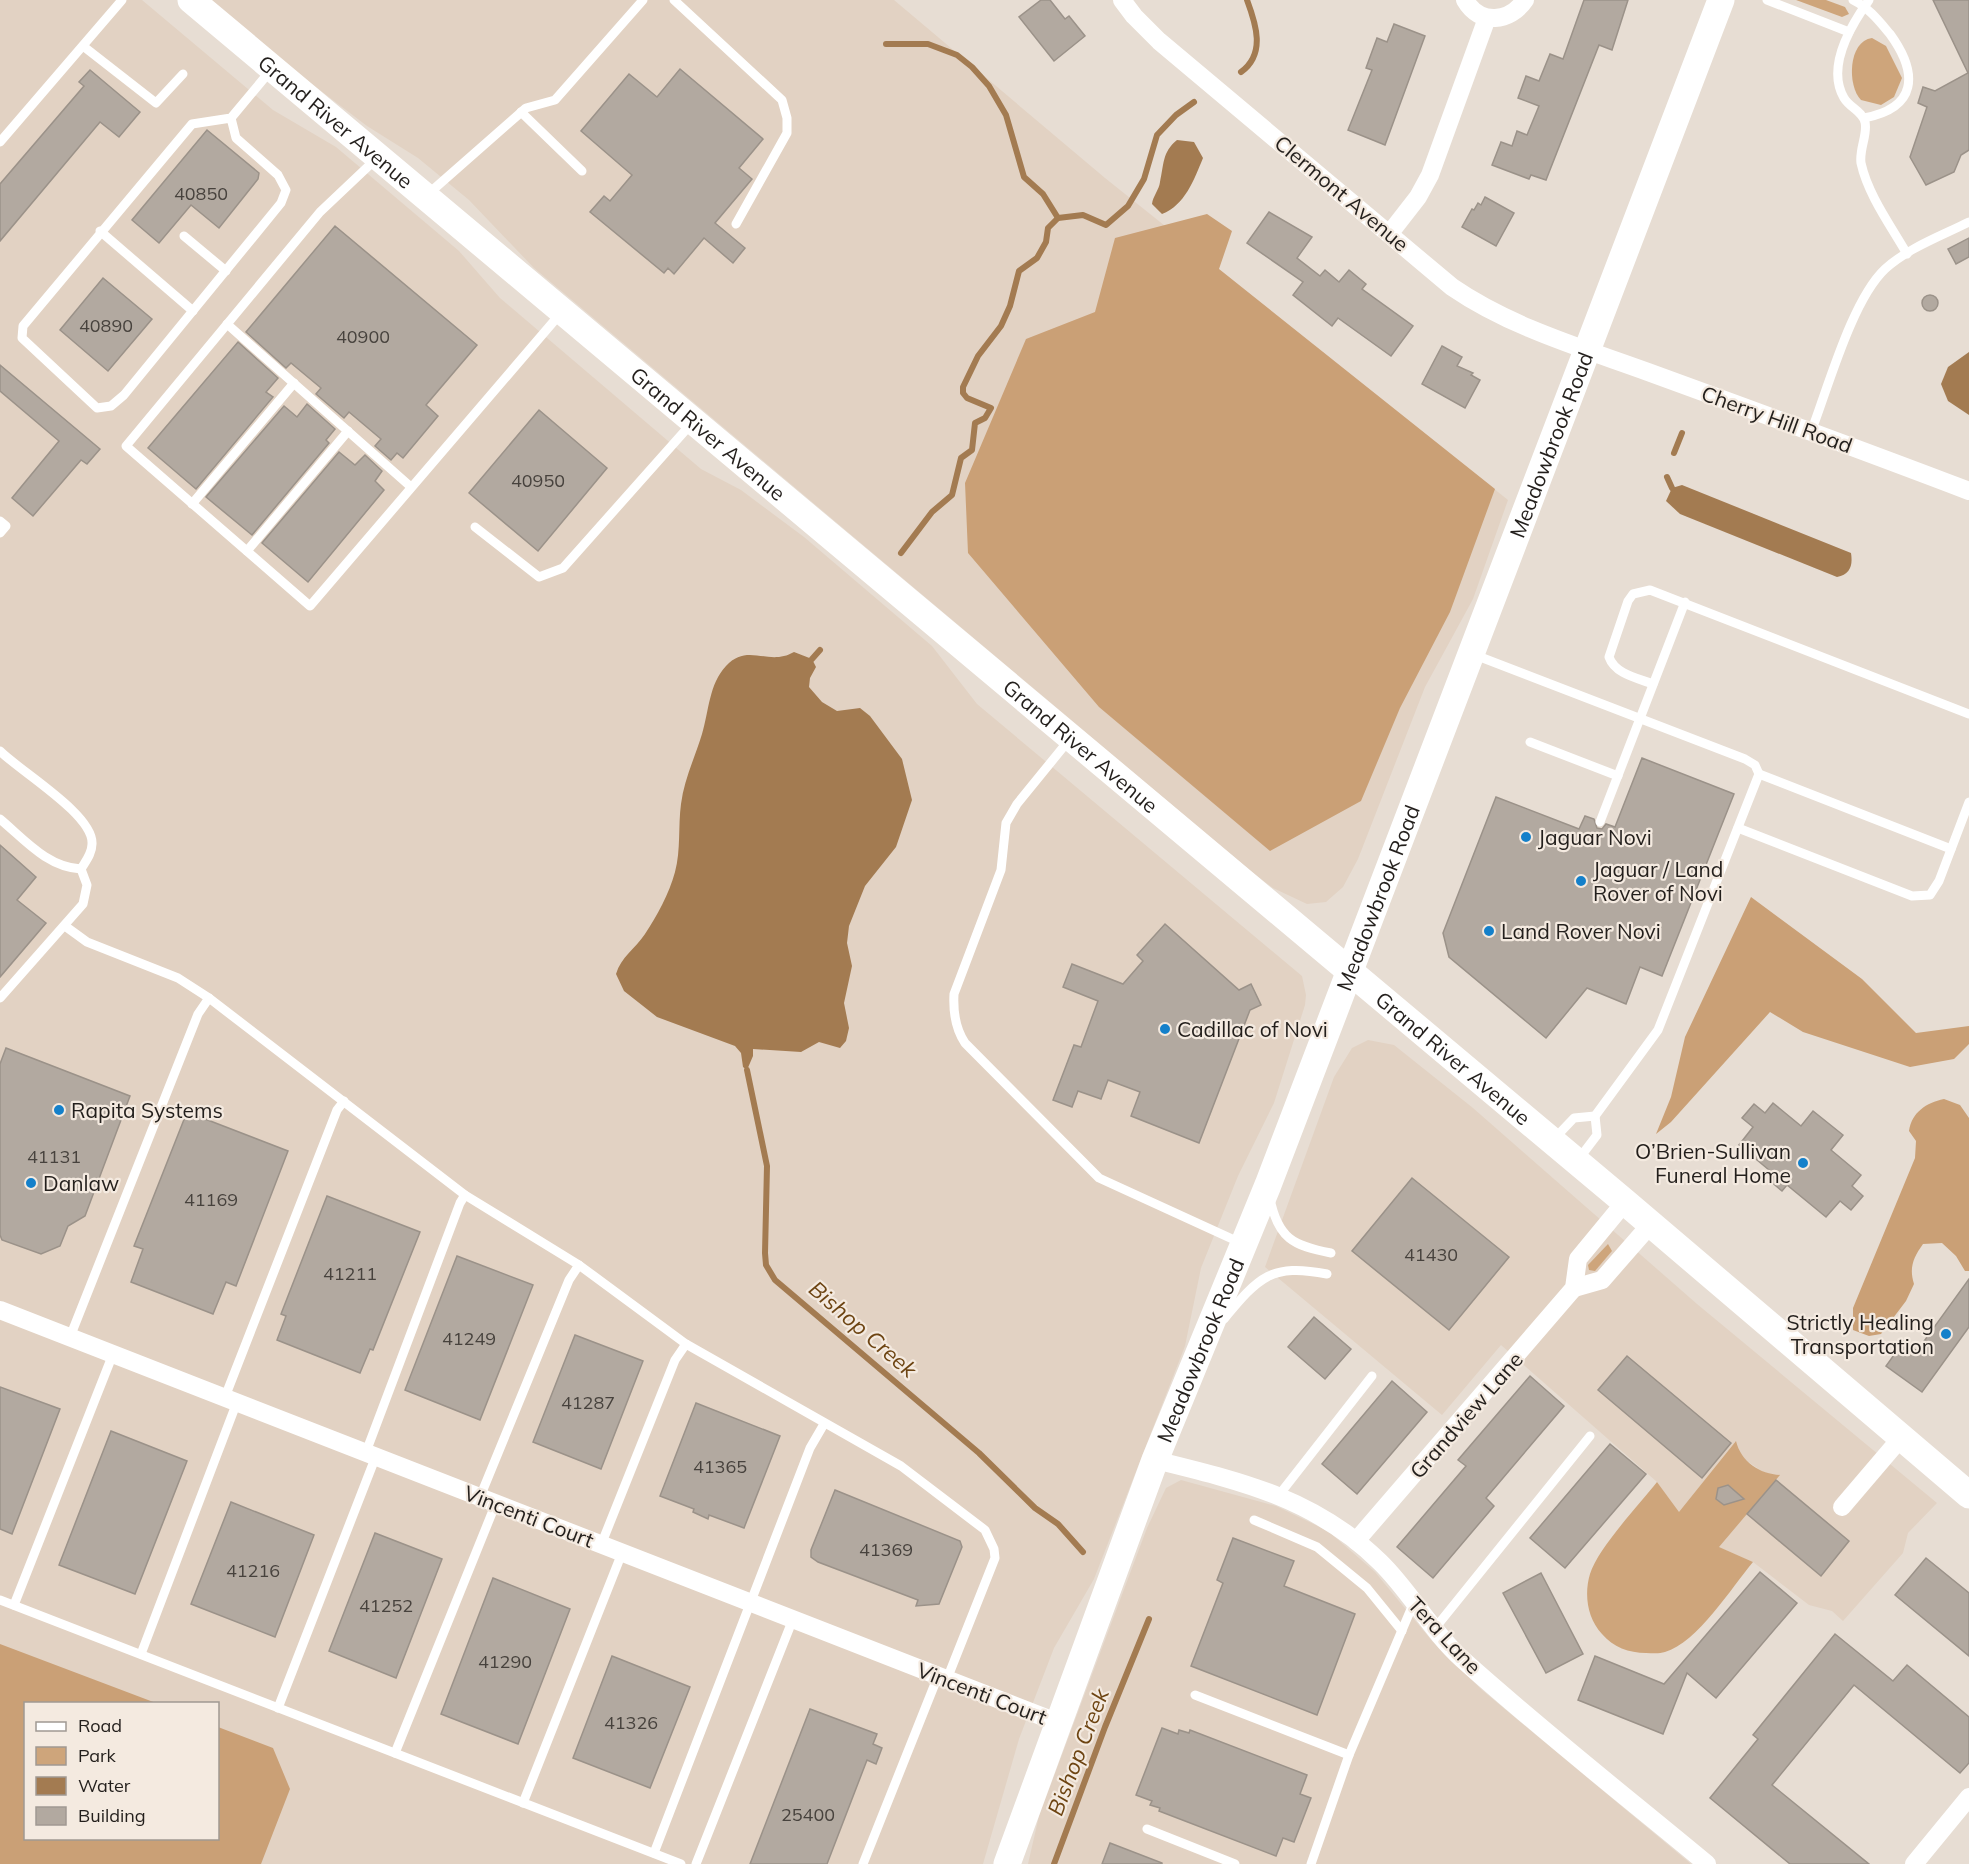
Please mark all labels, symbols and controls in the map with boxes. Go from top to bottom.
street label: Grand River Avenue [253,49,419,194]
street label: Clermont Avenue [1270,129,1414,257]
house number: 40850 [174,182,228,205]
house number: 40890 [79,314,133,337]
house number: 40900 [336,325,390,348]
street label: Meadowbrook Road [1504,348,1598,541]
street label: Grand River Avenue [626,361,791,506]
street label: Cherry Hill Road [1698,380,1856,458]
house number: 40950 [511,469,565,492]
street label: Grand River Avenue [998,673,1164,818]
street label: Meadowbrook Road [1331,801,1425,994]
place label: Jaguar Novi [1538,824,1652,850]
marker: Jaguar Novi [1519,830,1533,844]
place label: Jaguar / Land Rover of Novi [1593,856,1723,906]
marker: Jaguar / Land Rover of Novi [1574,874,1588,888]
place label: Land Rover Novi [1501,918,1661,944]
marker: Land Rover Novi [1482,924,1496,938]
street label: Grand River Avenue [1370,986,1536,1130]
place label: Cadillac of Novi [1177,1016,1328,1042]
marker: Cadillac of Novi [1158,1022,1172,1036]
place label: Rapita Systems [71,1097,223,1123]
marker: Rapita Systems [52,1103,66,1117]
place label: O’Brien-Sullivan Funeral Home [1635,1138,1791,1188]
house number: 41131 [27,1145,81,1168]
marker: O’Brien-Sullivan Funeral Home [1796,1156,1810,1170]
place label: Danlaw [43,1170,119,1196]
marker: Danlaw [24,1176,38,1190]
house number: 41169 [184,1188,238,1211]
house number: 41430 [1404,1243,1458,1266]
street label: Meadowbrook Road [1151,1254,1250,1446]
house number: 41211 [323,1262,377,1285]
water label: Bishop Creek [803,1275,923,1384]
place label: Strictly Healing Transportation [1787,1309,1934,1359]
house number: 41249 [442,1327,496,1350]
marker: Strictly Healing Transportation [1939,1327,1953,1341]
street label: Grandview Lane [1404,1346,1528,1484]
house number: 41287 [561,1391,615,1414]
house number: 41365 [693,1455,747,1478]
street label: Vincenti Court [460,1479,598,1553]
house number: 41369 [859,1538,913,1561]
house number: 41216 [226,1559,280,1582]
street label: Tera Lane [1403,1591,1487,1679]
house number: 41252 [359,1594,413,1617]
house number: 41290 [478,1650,532,1673]
street label: Vincenti Court [913,1656,1051,1730]
water label: Bishop Creek [1041,1684,1115,1819]
legend [24,1702,219,1840]
house number: 41326 [604,1711,658,1734]
text: Road [78,1714,122,1737]
text: Park [78,1744,117,1767]
text: Water [78,1774,131,1797]
house number: 25400 [781,1803,835,1826]
text: Building [78,1804,146,1827]

